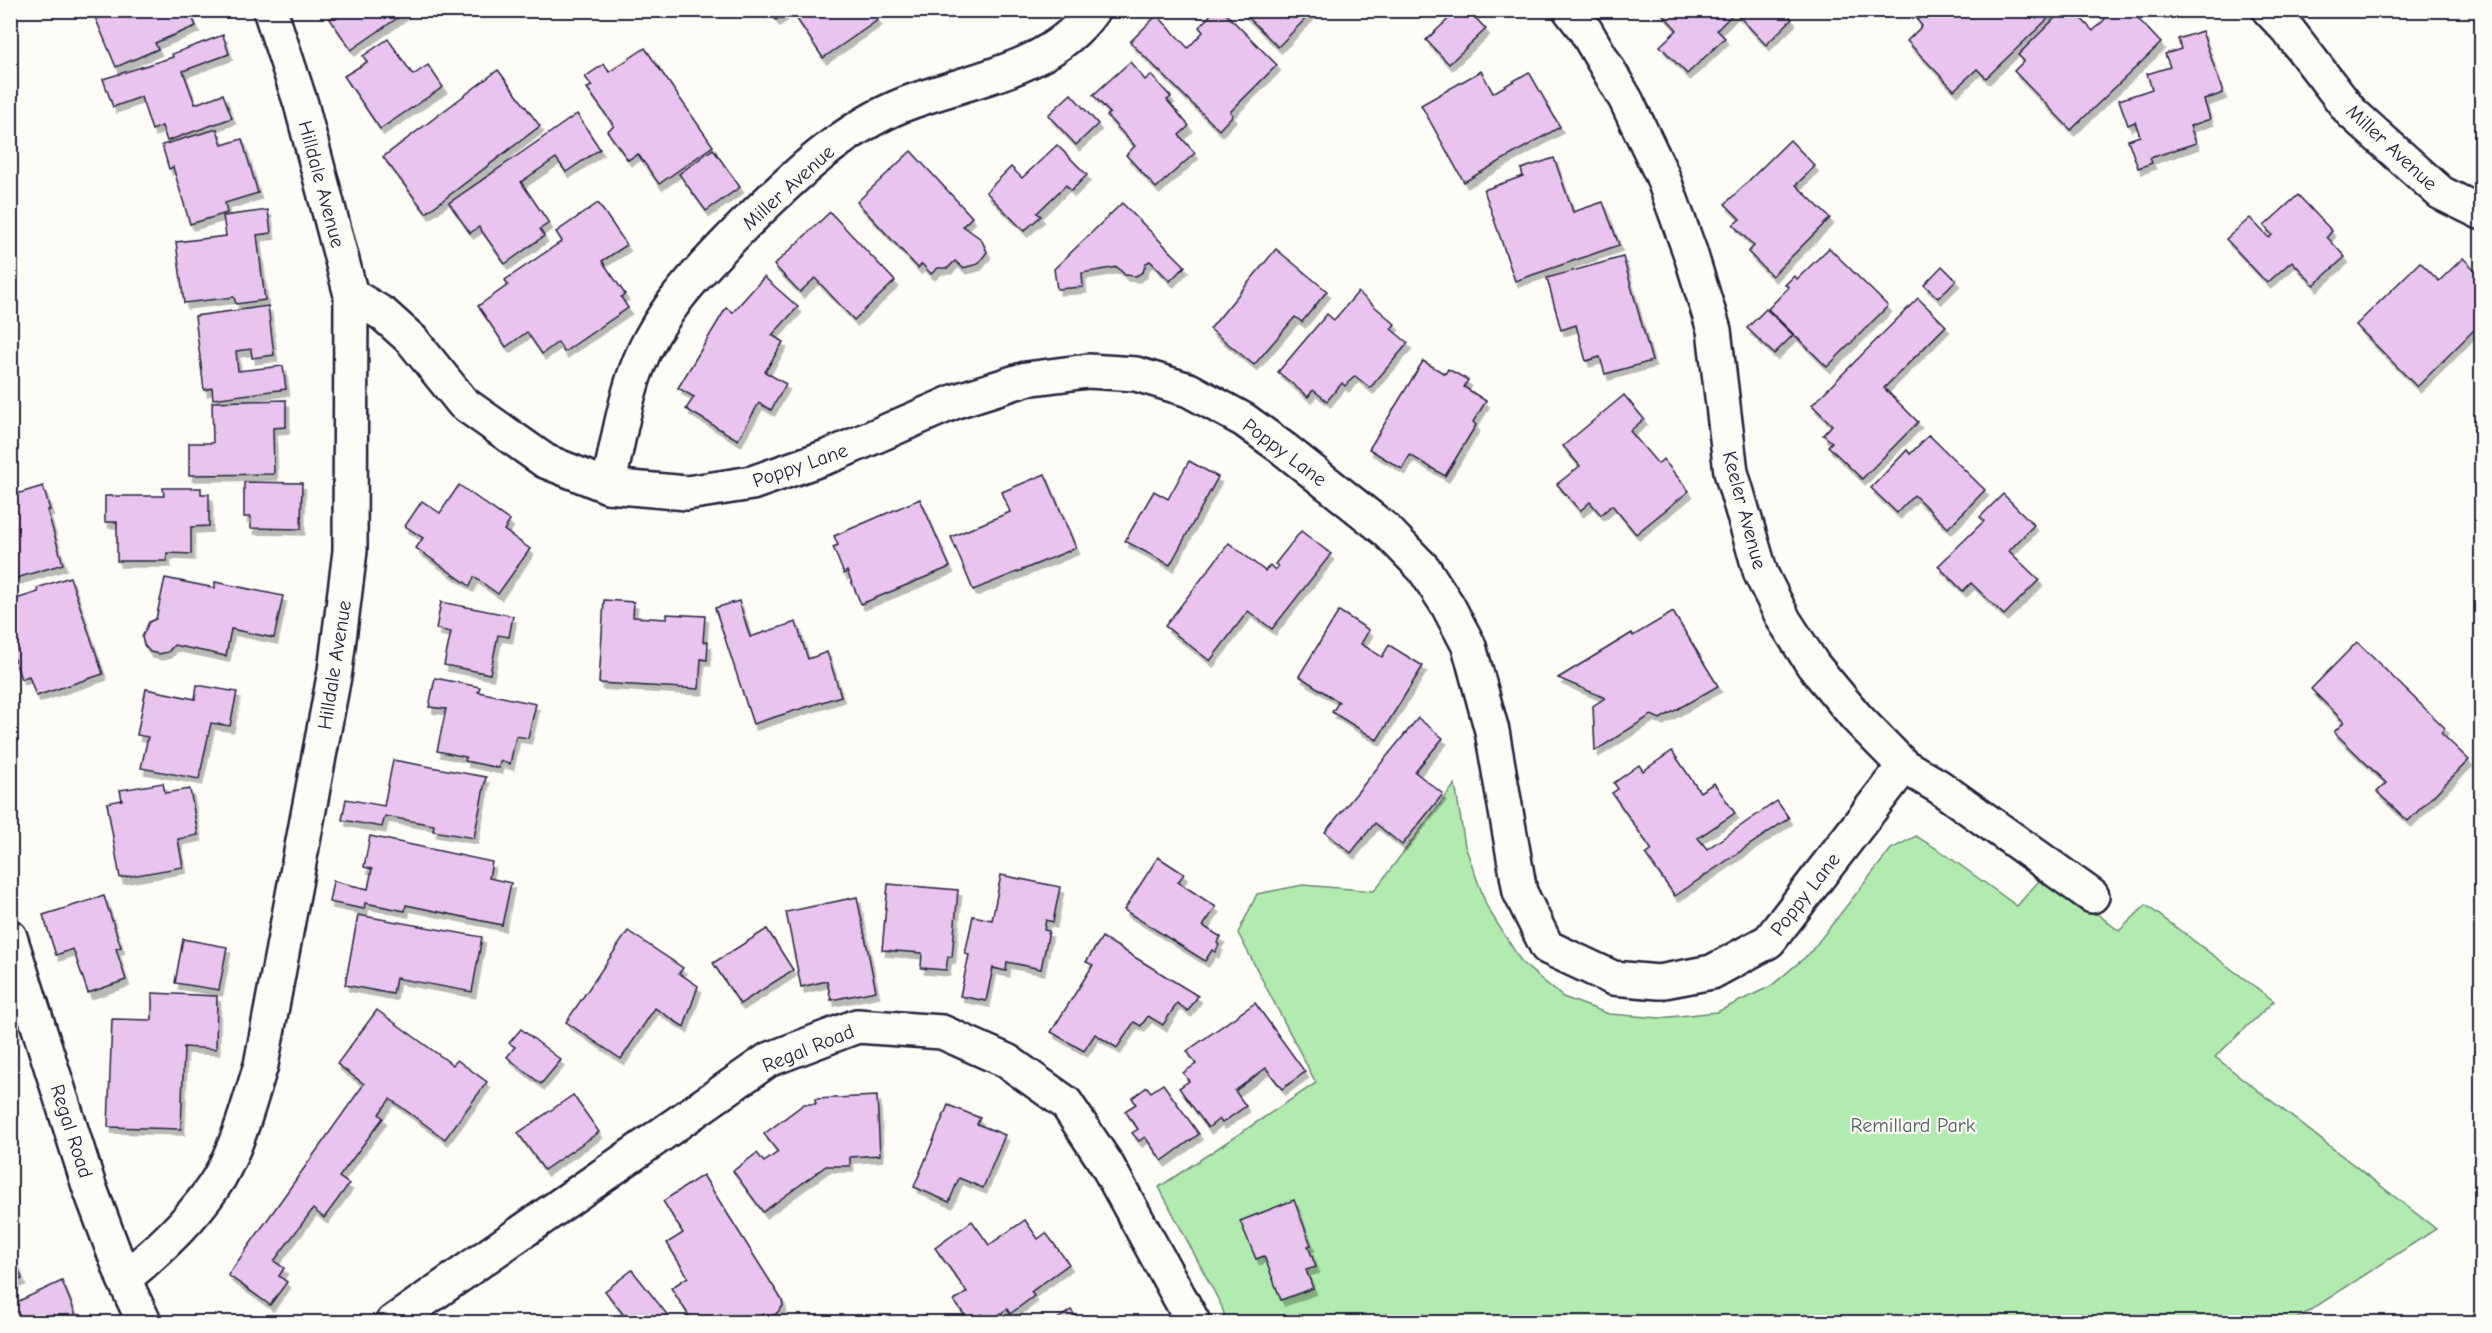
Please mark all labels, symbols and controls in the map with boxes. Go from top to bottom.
street label: Miller Avenue [2342,100,2442,195]
street label: Hilldale Avenue [293,118,350,250]
street label: Miller Avenue [738,140,839,235]
street label: Poppy Lane [1238,413,1331,491]
street label: Poppy Lane [750,439,851,492]
street label: Keeler Avenue [1718,449,1771,572]
street label: Hilldale Avenue [313,599,356,731]
street label: Poppy Lane [1766,848,1845,940]
street label: Regal Road [759,1020,857,1077]
street label: Regal Road [46,1082,97,1181]
park label: Remillard Park [1851,1114,1976,1137]

